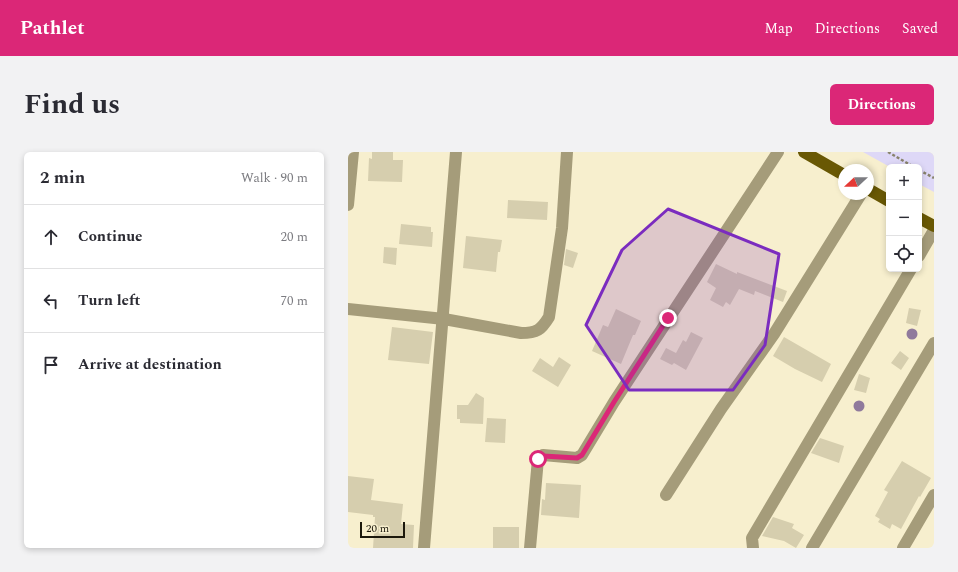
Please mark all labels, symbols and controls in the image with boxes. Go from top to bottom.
text: Pathlet [20,14,85,43]
text: Map [765,18,793,39]
text: Directions [815,18,880,39]
text: Saved [902,18,938,39]
text: Find us [24,83,120,126]
button: Directions [830,84,934,125]
north arrow [838,164,874,200]
map controls [886,164,922,272]
button: + [886,164,922,200]
text: 2 min [40,165,85,191]
text: Walk · 90 m [241,168,308,188]
button: − [886,200,922,236]
text: Continue [78,225,143,248]
icon: ahead [40,226,62,248]
text: 20 m [281,227,308,247]
button: locate [886,236,922,272]
text: Turn left [78,289,140,312]
icon: left [40,290,62,312]
text: 70 m [281,291,308,311]
route end [659,309,677,327]
text: Arrive at destination [78,353,222,376]
icon: arrive [40,354,62,376]
route start [529,450,547,468]
scale bar [360,520,405,539]
text: 20 m [366,520,389,537]

